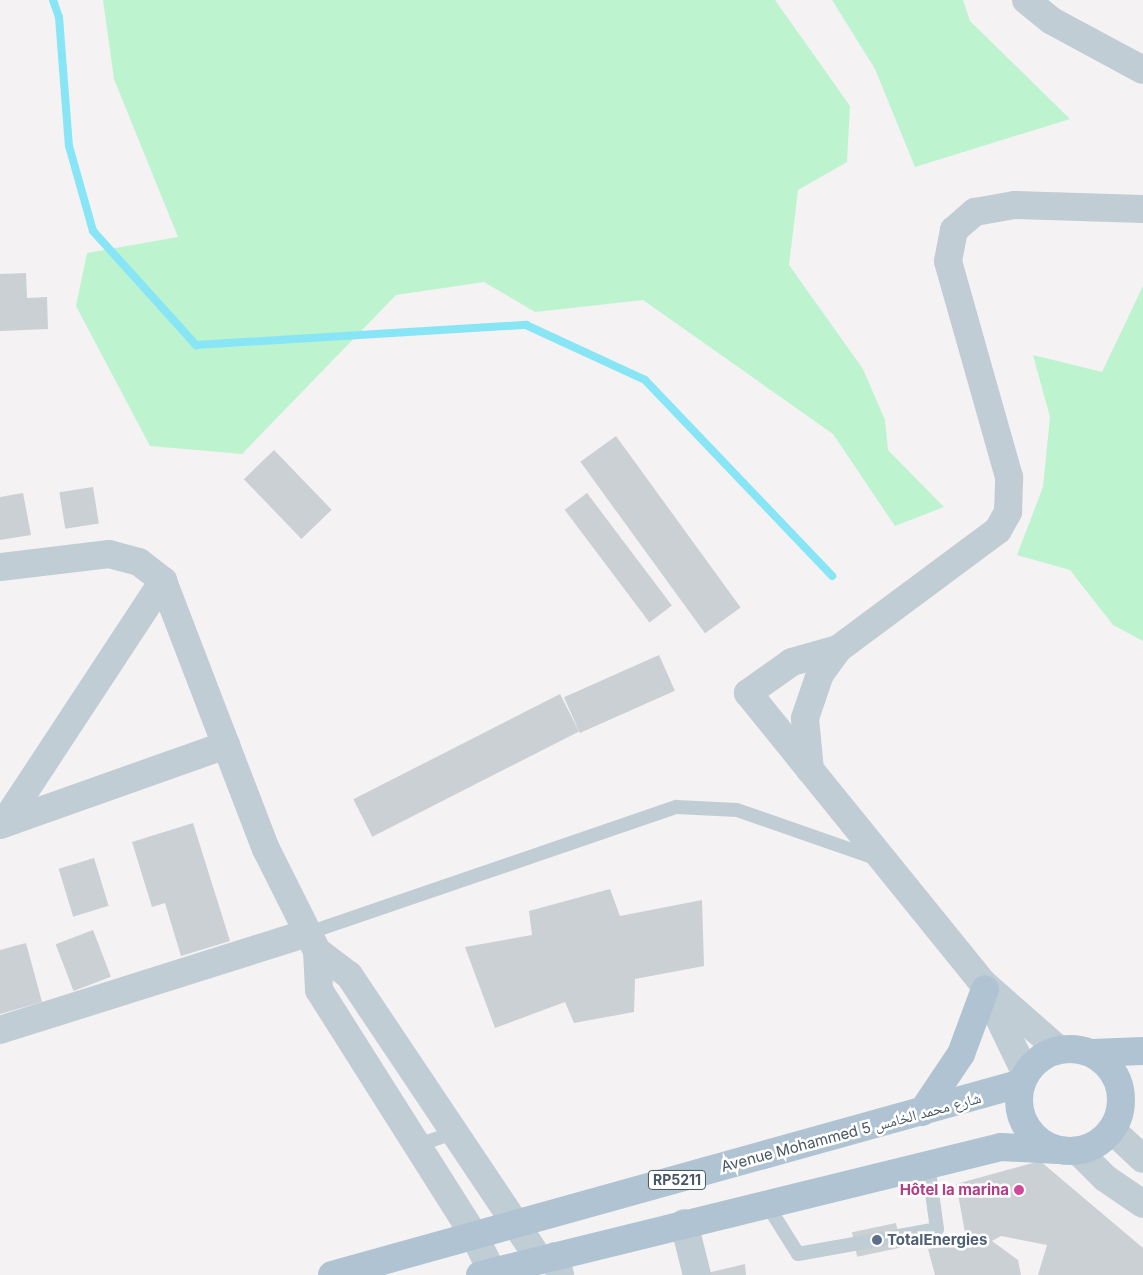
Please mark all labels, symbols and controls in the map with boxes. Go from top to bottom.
street label: Avenue Mohammed 5 شارع محمد الخامس [719,1089,983,1175]
road number: RP5211 [647,1168,707,1192]
place label: Hôtel la marina [900,1181,1009,1199]
marker: Hôtel la marina [1013,1184,1025,1196]
place label: TotalEnergies [887,1231,987,1249]
marker: TotalEnergies [871,1234,883,1246]

